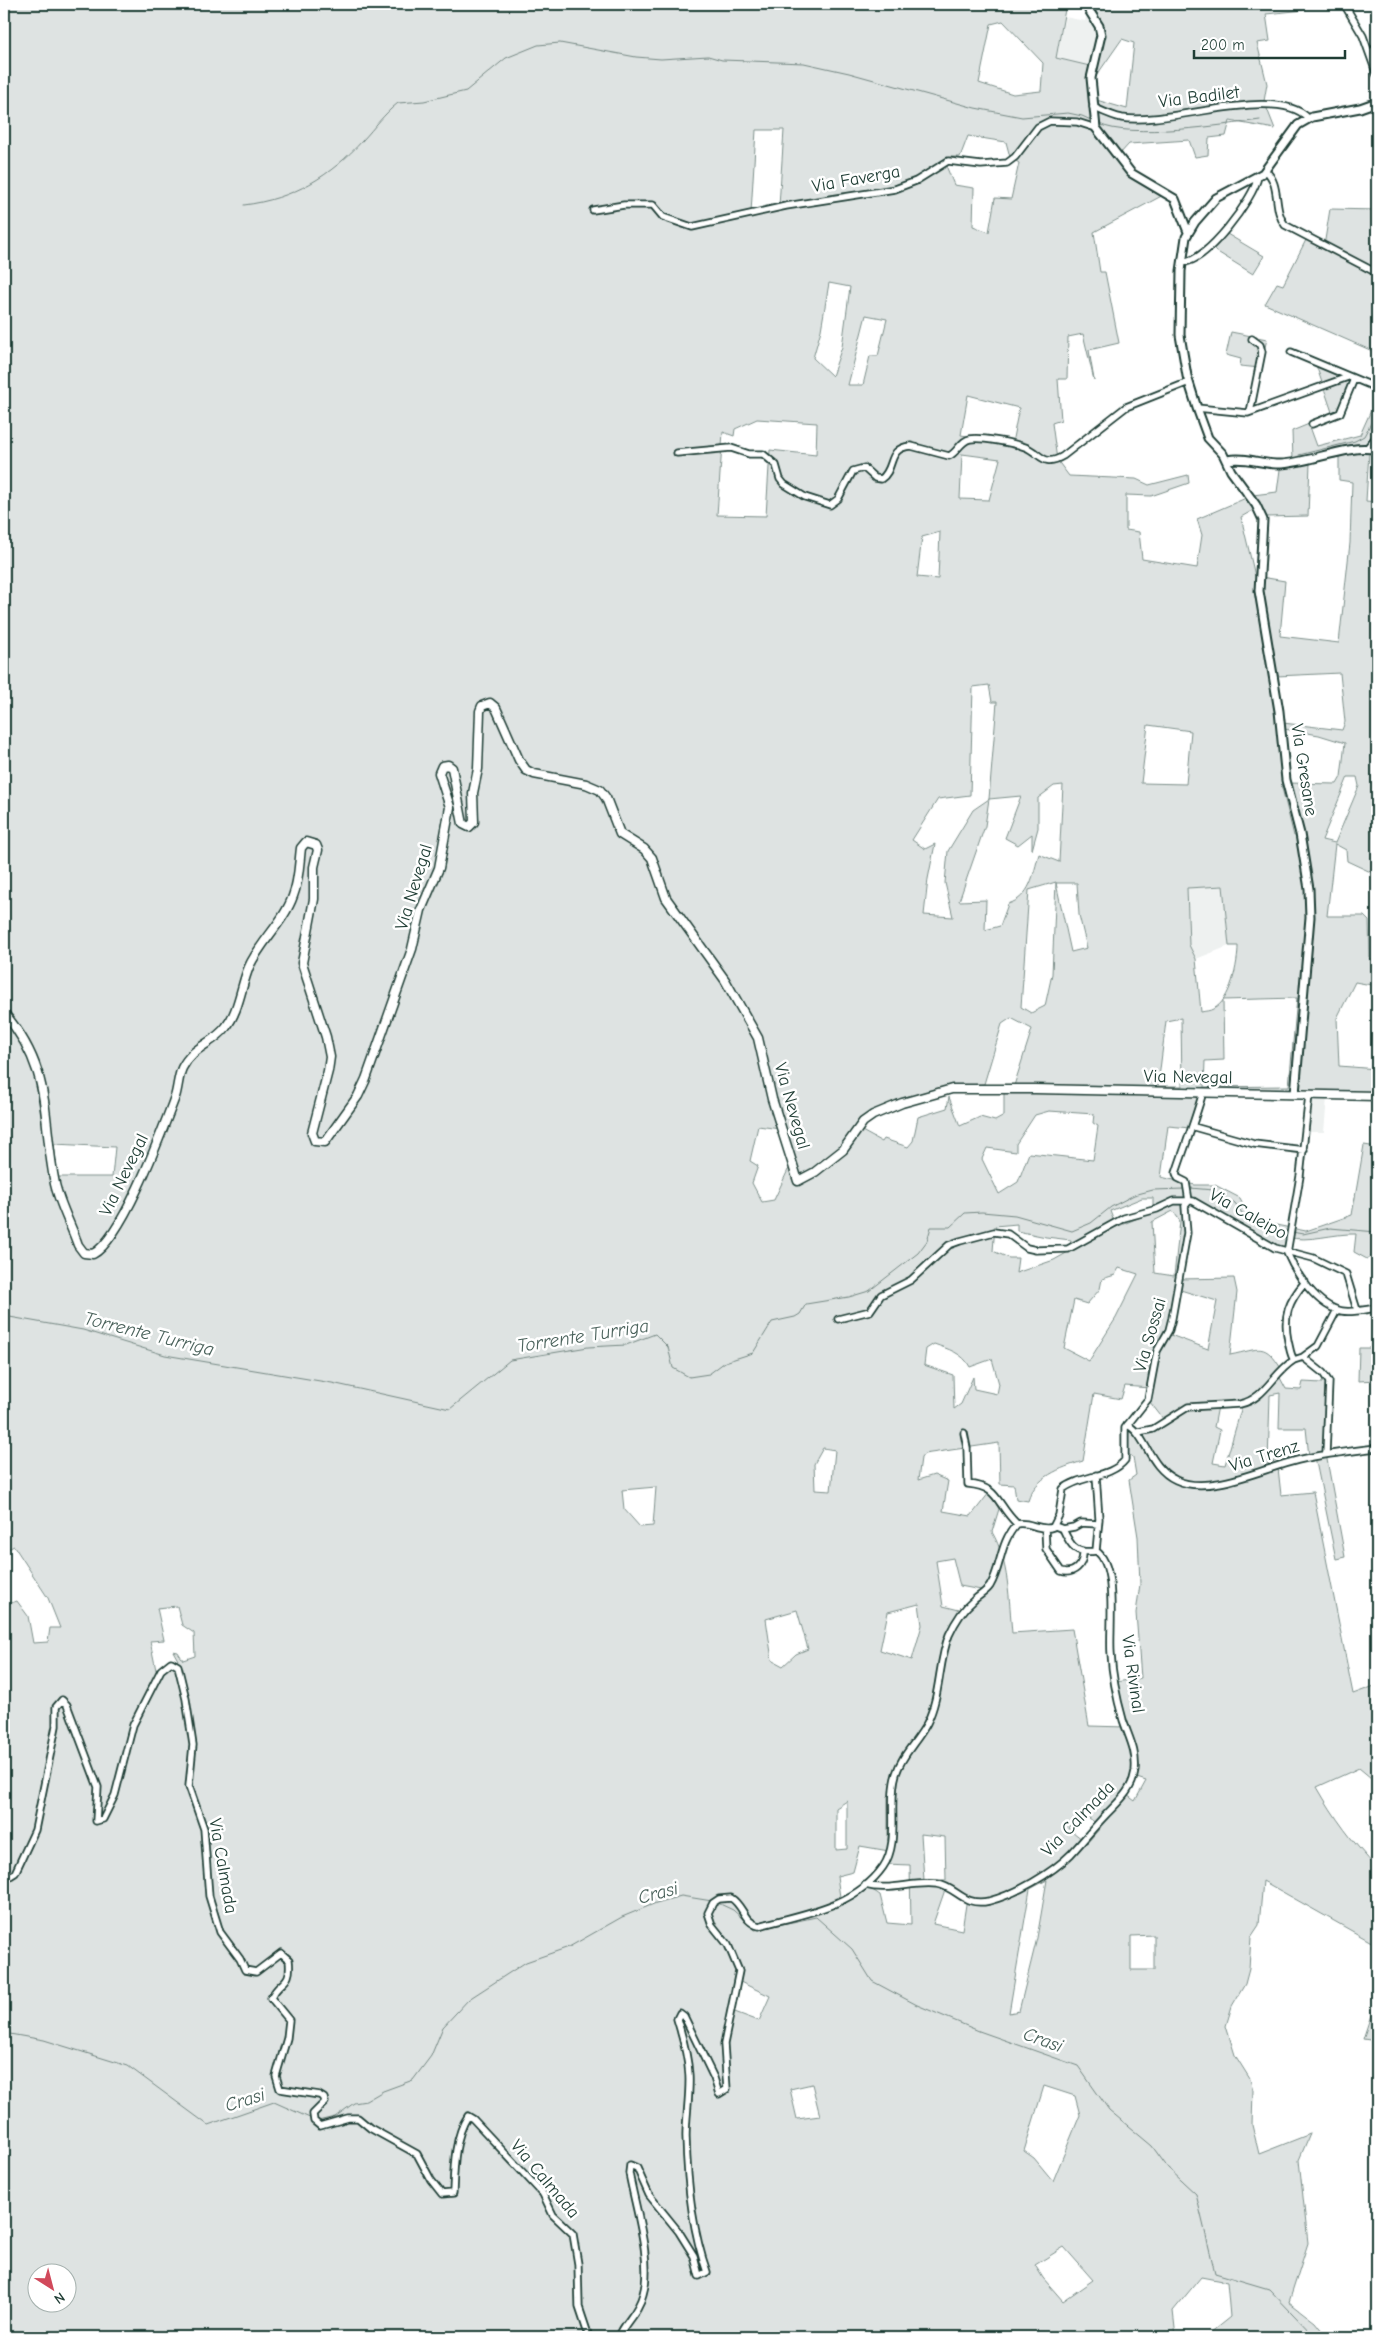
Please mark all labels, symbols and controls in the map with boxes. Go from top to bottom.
scale bar [1194,28,1345,60]
text: 200 m [1201,36,1245,54]
street label: Via Badilet [1157,82,1241,112]
street label: Via Faverga [810,161,902,197]
street label: Via Gresane [1286,722,1322,818]
street label: Via Nevegal [391,841,437,933]
street label: Via Nevegal [770,1060,814,1152]
street label: Via Nevegal [1143,1066,1233,1088]
street label: Via Nevegal [95,1130,153,1220]
street label: Via Caleipo [1206,1184,1290,1244]
street label: Via Sossai [1129,1295,1171,1375]
water label: Torrente Turriga [82,1307,217,1361]
water label: Torrente Turriga [515,1315,651,1357]
street label: Via Trenz [1226,1435,1302,1477]
street label: Via Rivinal [1117,1634,1149,1714]
street label: Via Calmada [1037,1777,1119,1861]
street label: Via Calmada [204,1817,242,1915]
water label: Crasi [636,1877,681,1909]
water label: Crasi [1020,2023,1066,2058]
water label: Crasi [222,2083,268,2116]
street label: Via Calmada [506,2135,584,2223]
north arrow [28,2264,78,2314]
text: N [51,2289,68,2308]

